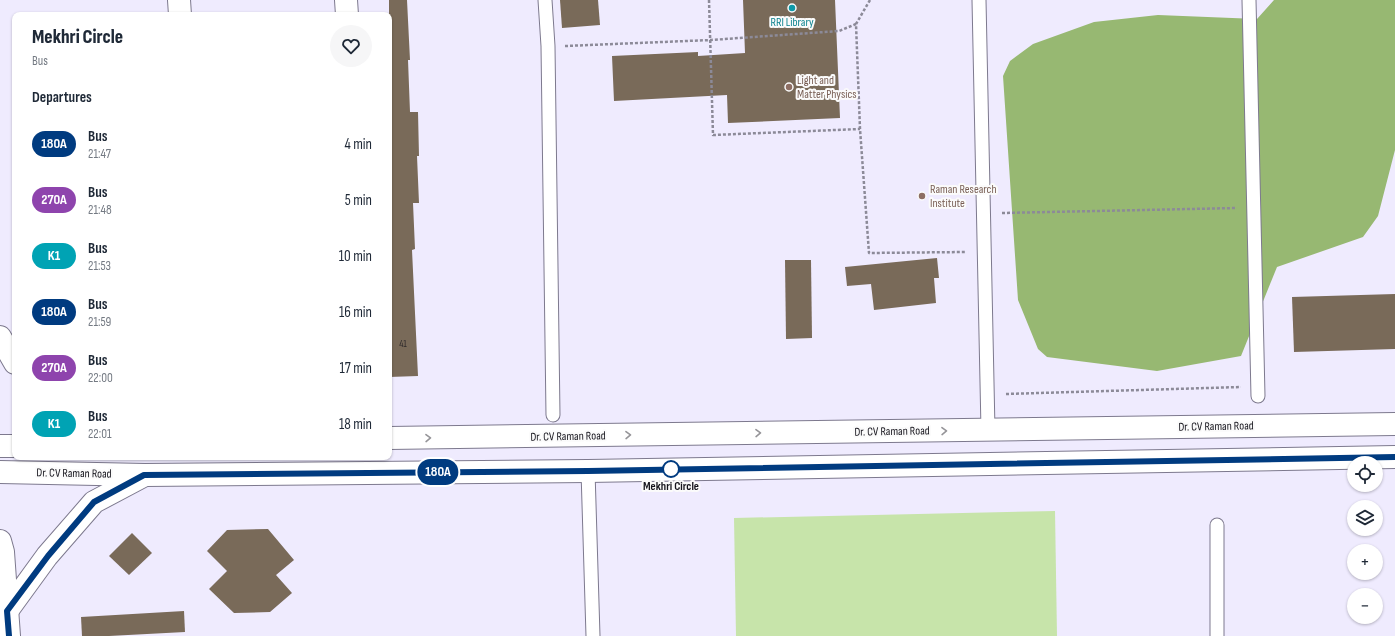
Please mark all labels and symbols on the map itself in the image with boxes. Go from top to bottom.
marker: RRI Library [787,3,797,13]
place label: RRI Library [770,15,814,30]
place label: Light and Matter Physics [797,73,857,102]
marker: Light and Matter Physics [784,82,794,92]
place label: Raman Research Institute [930,182,997,211]
marker: Raman Research Institute [917,191,927,201]
house number: 41 [399,338,407,350]
street label: Dr. CV Raman Road [1178,418,1254,435]
street label: Dr. CV Raman Road [854,423,930,440]
one-way arrow [941,427,947,435]
street label: Dr. CV Raman Road [530,428,606,445]
one-way arrow [755,429,761,437]
one-way arrow [625,431,631,439]
one-way arrow [425,434,431,442]
line badge: 180A [410,459,466,485]
marker: Mekhri Circle [662,460,680,478]
street label: Dr. CV Raman Road [36,465,112,482]
place label: Mekhri Circle [643,479,699,494]

